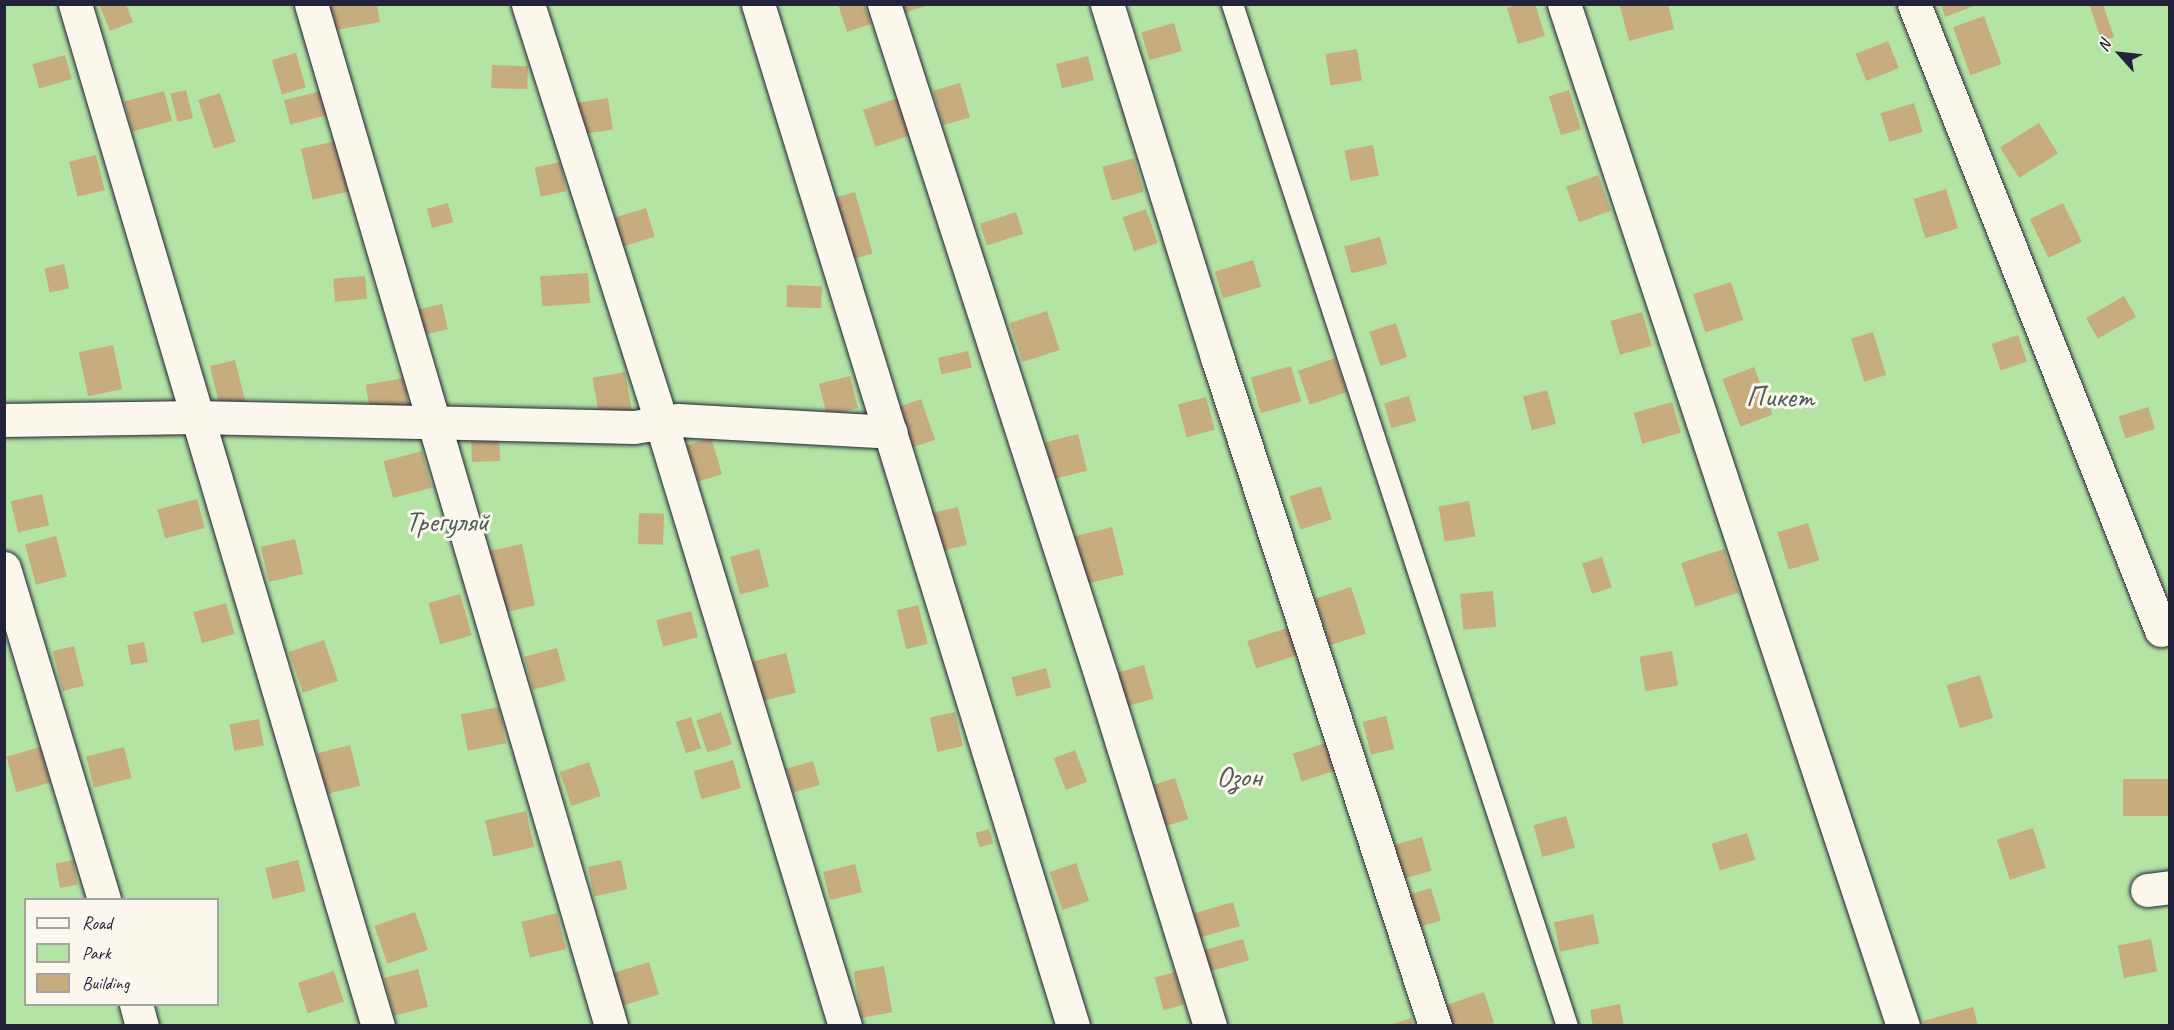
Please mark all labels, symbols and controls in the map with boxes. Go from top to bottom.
north arrow [2090,24,2150,84]
text: N [2093,37,2115,55]
park label: Пикет [1746,378,1814,414]
park label: Трегуляй [405,503,489,539]
park label: Озон [1216,758,1262,794]
legend [24,898,219,1006]
text: Road [82,912,112,934]
text: Park [82,942,111,964]
text: Building [82,972,129,994]

